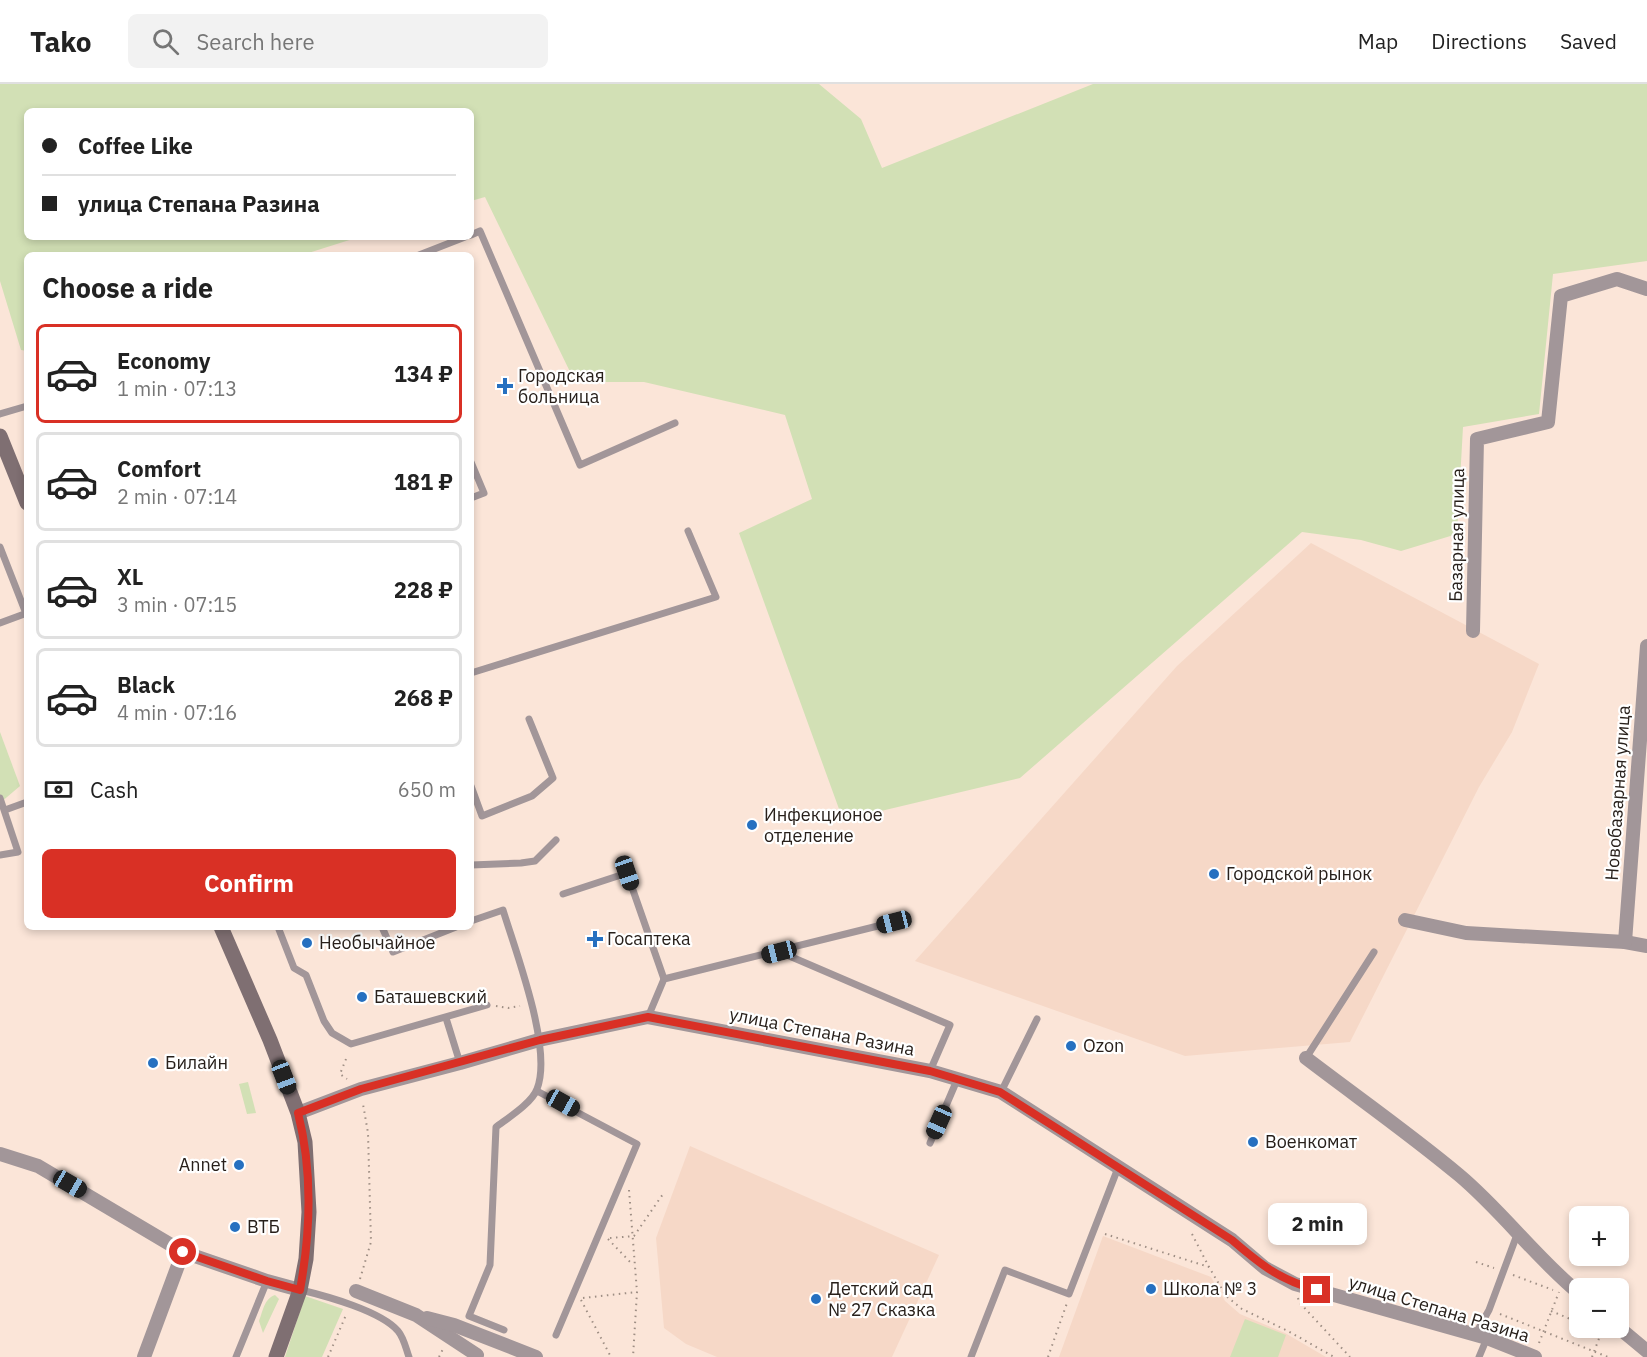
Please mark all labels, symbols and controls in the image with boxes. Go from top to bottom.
search box [128,14,548,68]
text: Tako [30,23,92,60]
icon: search [149,25,182,58]
text: Search here [197,27,314,56]
text: Map [1358,27,1398,55]
text: Directions [1431,27,1527,55]
text: Saved [1560,27,1617,55]
text: Coffee Like [78,131,193,160]
text: улица Степана Разина [78,189,320,218]
text: Choose a ride [42,270,213,305]
text: Economy [117,346,211,375]
icon: car [45,347,99,401]
text: 134 ₽ [394,359,453,388]
place label: Городская больница [518,364,605,408]
text: 1 min · 07:13 [117,375,237,402]
marker: Городская больница [496,377,514,395]
text: Comfort [117,454,201,483]
icon: car [45,455,99,509]
text: 181 ₽ [394,467,453,496]
street label: Базарная улица [1444,467,1469,602]
text: 2 min · 07:14 [117,483,237,510]
text: XL [117,562,143,591]
icon: car [45,563,99,617]
text: 228 ₽ [394,575,453,604]
text: 3 min · 07:15 [117,591,237,618]
text: Black [117,670,175,699]
icon: car [45,671,99,725]
text: 268 ₽ [394,683,453,712]
text: 4 min · 07:16 [117,699,237,726]
street label: Новобазарная улица [1600,704,1635,881]
icon: cash [42,773,75,806]
text: Cash [90,775,139,804]
text: 650 m [398,776,456,803]
place label: Инфекционое отделение [764,803,883,847]
marker: Инфекционое отделение [745,818,759,832]
button: Confirm [42,849,456,918]
car [613,853,641,893]
place label: Городской рынок [1226,862,1372,885]
marker: Городской рынок [1207,867,1221,881]
car [874,909,914,935]
place label: Госаптека [607,927,691,950]
place label: Необычайное [319,931,436,954]
marker: Госаптека [588,932,602,946]
marker: Необычайное [300,936,314,950]
car [759,939,799,965]
place label: Баташевский [374,985,487,1008]
marker: Баташевский [355,990,369,1004]
street label: улица Степана Разина [728,1002,917,1061]
place label: Ozon [1083,1034,1124,1057]
marker: Ozon [1064,1039,1078,1053]
place label: Билайн [165,1051,228,1074]
marker: Билайн [146,1056,160,1070]
car [269,1057,299,1097]
car [543,1086,583,1120]
car [923,1102,955,1142]
place label: Военкомат [1265,1130,1358,1153]
marker: Военкомат [1246,1135,1260,1149]
place label: Annet [179,1153,227,1176]
marker: Annet [232,1158,246,1172]
car [50,1167,90,1201]
callout: 2 min [1268,1203,1366,1245]
map controls [1569,1206,1629,1338]
button: + [1569,1206,1629,1266]
text: 2 min [1291,1210,1344,1237]
place label: ВТБ [247,1215,280,1238]
marker: ВТБ [228,1220,242,1234]
route start [169,1238,196,1265]
street label: улица Степана Разина [1346,1270,1533,1347]
route end [1303,1276,1330,1303]
place label: Детский сад № 27 Сказка [828,1277,936,1321]
place label: Школа № 3 [1163,1277,1257,1300]
button: − [1569,1278,1629,1338]
marker: Школа № 3 [1144,1282,1158,1296]
marker: Детский сад № 27 Сказка [809,1292,823,1306]

